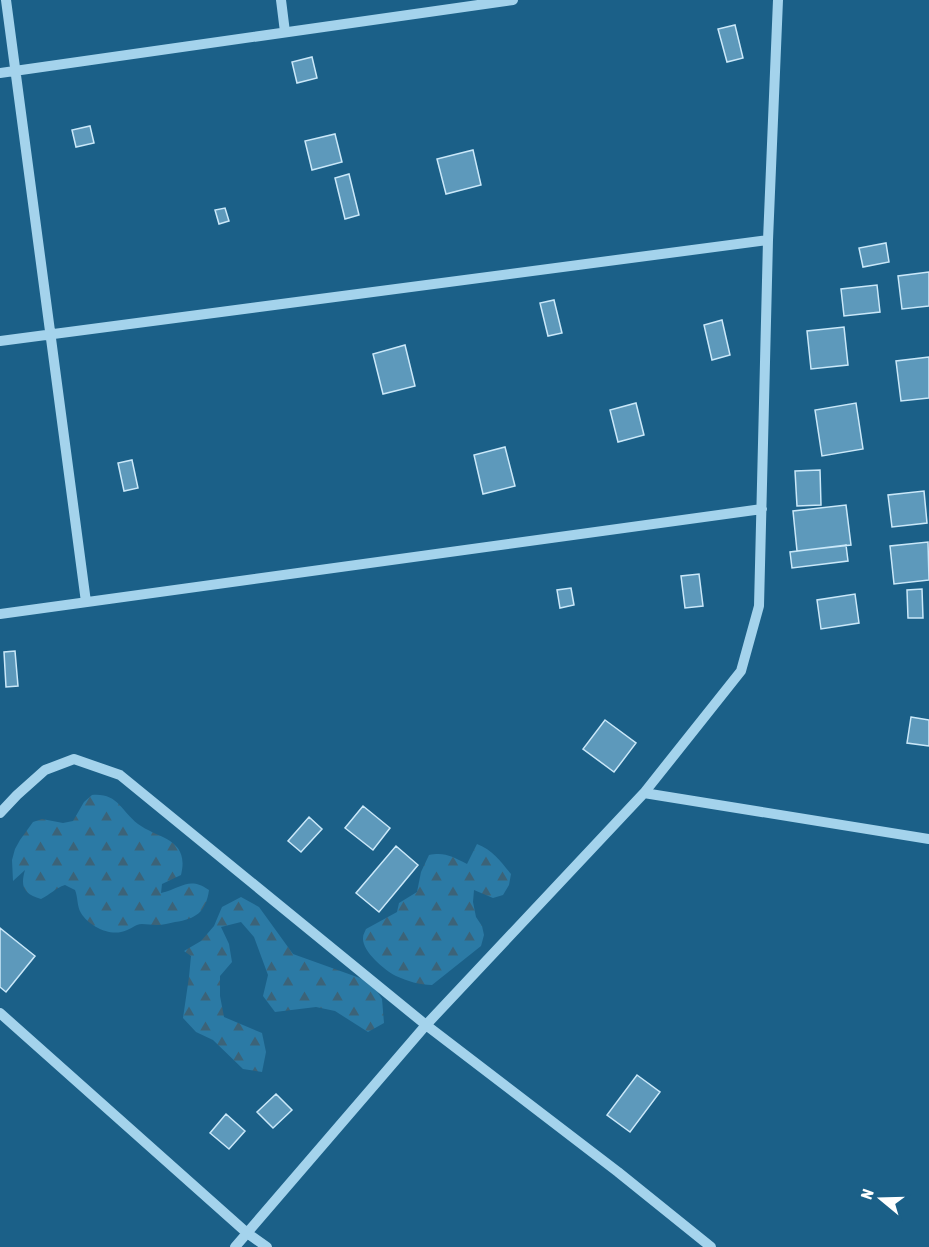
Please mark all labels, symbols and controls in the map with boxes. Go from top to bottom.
north arrow [851,1169,911,1229]
text: N [857,1187,877,1202]

